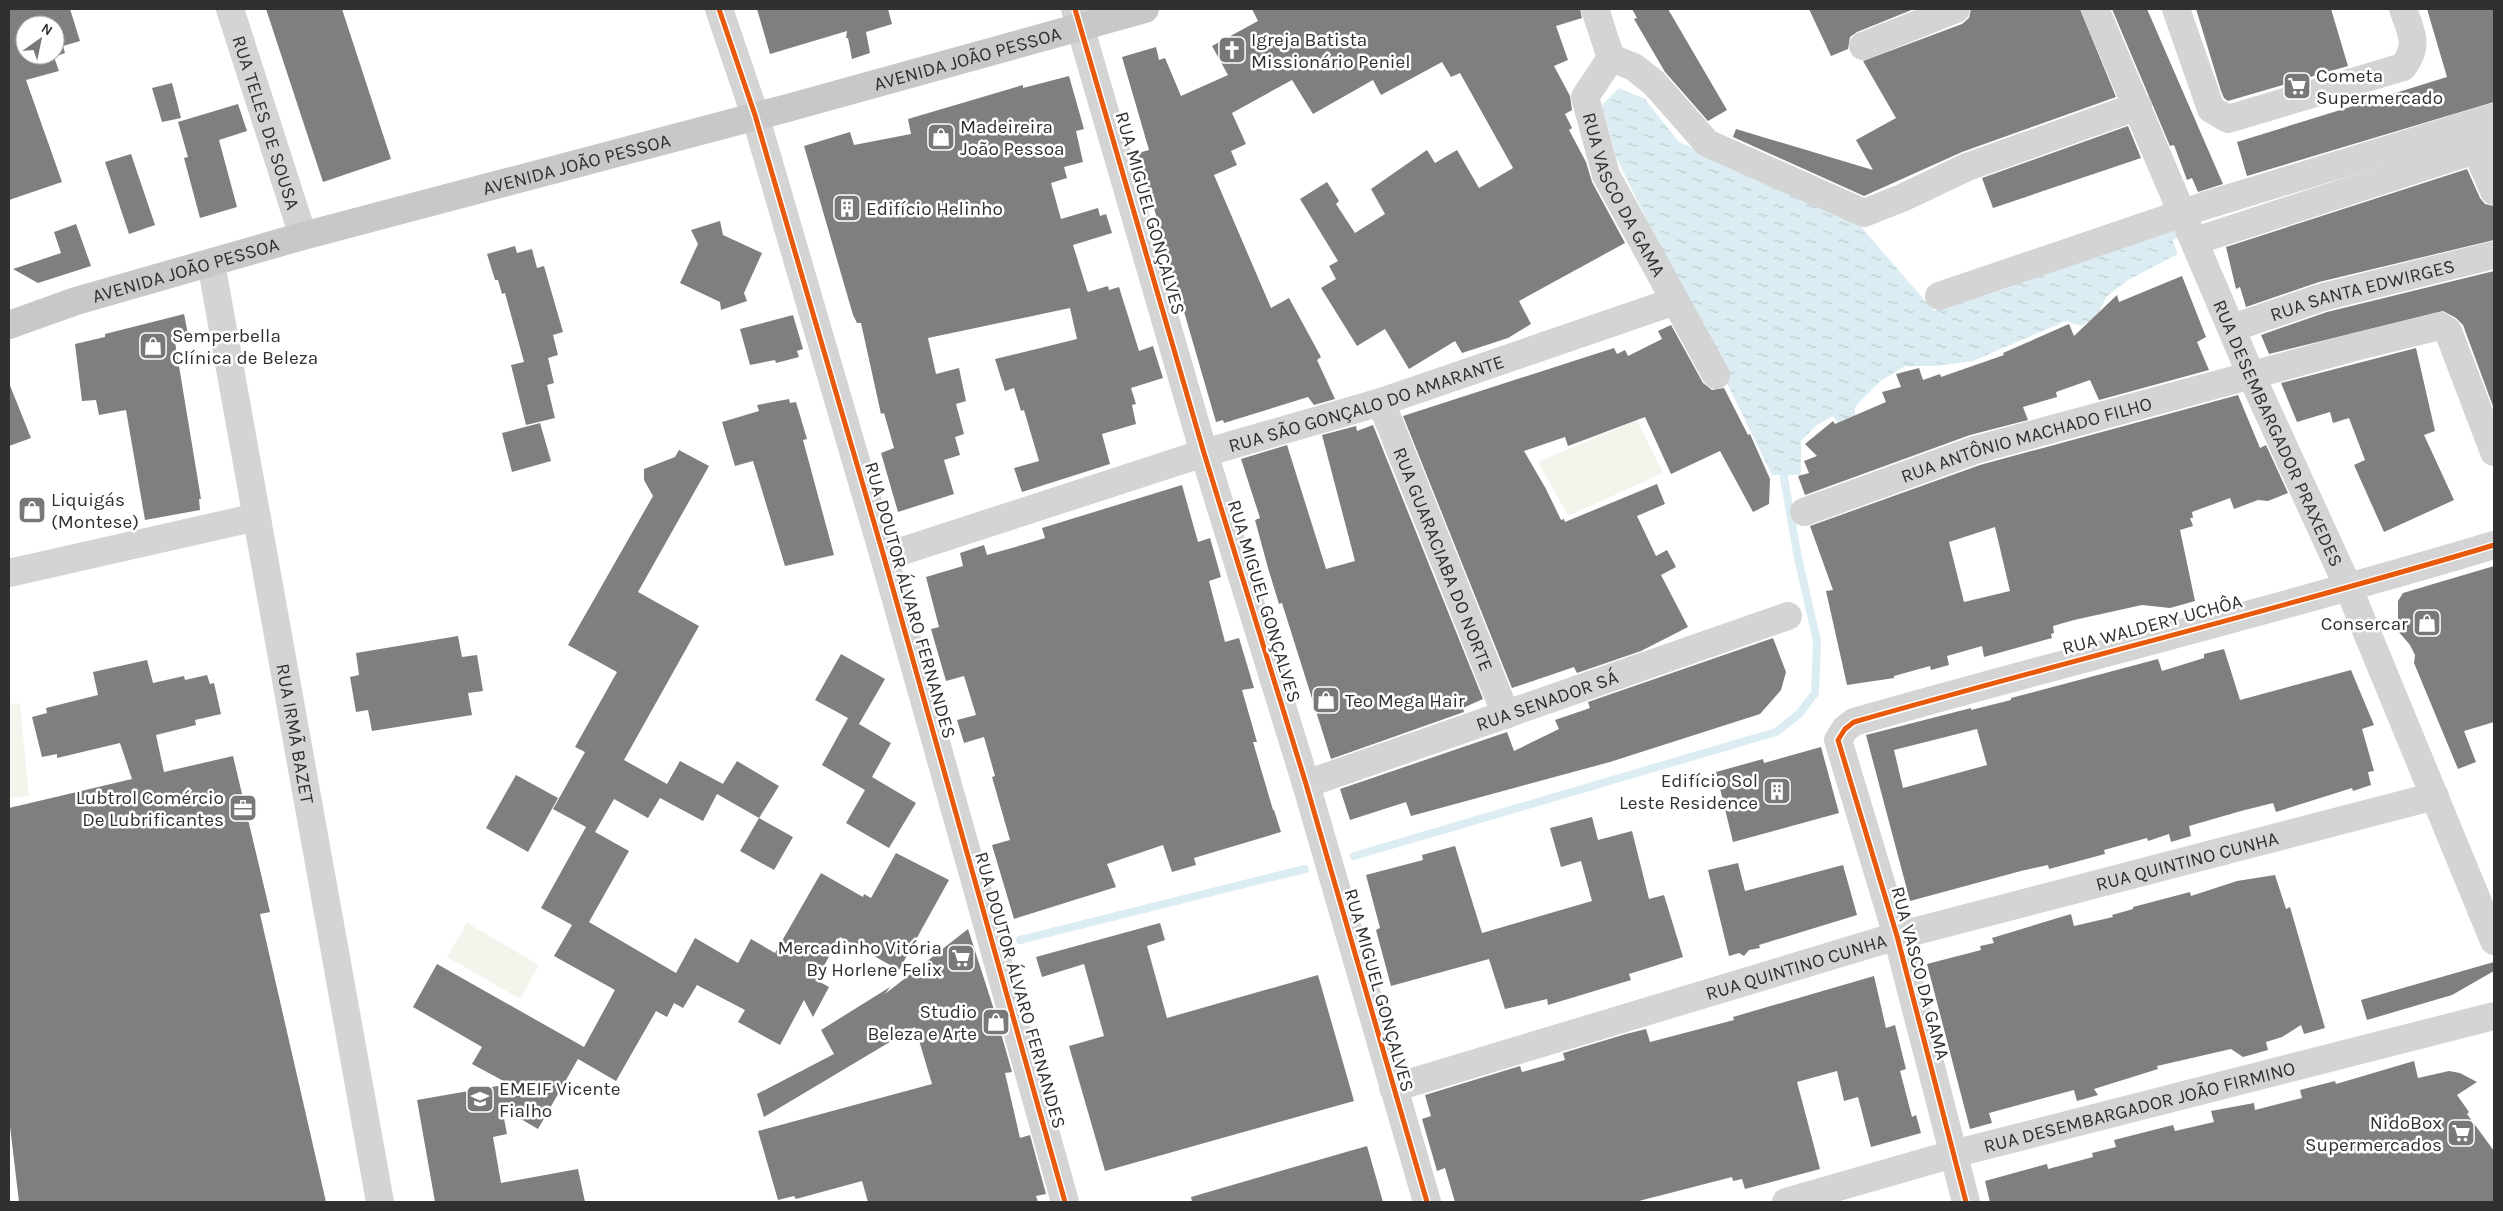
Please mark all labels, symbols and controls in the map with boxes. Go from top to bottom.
north arrow [15,15,65,65]
text: N [38,20,56,39]
street label: AVENIDA JOÃO PESSOA [872,23,1064,96]
place label: Igreja Batista Missionário Peniel [1251,29,1411,73]
street label: RUA TELES DE SOUSA [227,33,304,213]
church icon: Igreja Batista Missionário Peniel [1217,35,1247,65]
place label: Cometa Supermercado [2316,65,2443,109]
supermarket icon: Cometa Supermercado [2282,71,2312,101]
street label: RUA MIGUEL GONÇALVES [1110,109,1190,318]
street label: RUA VASCO DA GAMA [1578,110,1670,281]
place label: Madeireira João Pessoa [960,116,1065,160]
shop icon: Madeireira João Pessoa [926,122,956,152]
street label: AVENIDA JOÃO PESSOA [480,129,673,200]
building icon: Edifício Helinho [832,193,862,223]
place label: Edifício Helinho [866,198,1003,220]
street label: AVENIDA JOÃO PESSOA [90,233,282,308]
street label: RUA SANTA EDWIRGES [2267,255,2457,326]
street label: RUA DESEMBARGADOR PRAXEDES [2208,297,2347,570]
place label: Semperbella Clínica de Beleza [172,325,318,369]
shop icon: Semperbella Clínica de Beleza [138,331,168,361]
street label: RUA SÃO GONÇALO DO AMARANTE [1226,351,1507,457]
street label: RUA ANTÔNIO MACHADO FILHO [1898,393,2154,488]
street label: RUA GUARACIABA DO NORTE [1388,444,1497,674]
street label: RUA DOUTOR ÁLVARO FERNANDES [860,459,961,741]
place label: Liquigás (Montese) [51,489,139,533]
shop icon: Liquigás (Montese) [17,495,47,525]
street label: RUA MIGUEL GONÇALVES [1223,497,1305,705]
street label: RUA WALDERY UCHÔA [2060,590,2245,660]
shop icon: Consercar [2412,608,2442,638]
place label: Consercar [2321,613,2408,635]
street label: RUA IRMÃ BAZET [271,662,318,806]
street label: RUA SENADOR SÁ [1473,665,1621,736]
shop icon: Teo Mega Hair [1311,685,1341,715]
place label: Teo Mega Hair [1345,690,1465,712]
place label: Edifício Sol Leste Residence [1619,770,1758,814]
building icon: Edifício Sol Leste Residence [1762,776,1792,806]
place label: Lubtrol Comércio De Lubrificantes [76,787,224,831]
office icon: Lubtrol Comércio De Lubrificantes [228,793,258,823]
street label: RUA QUINTINO CUNHA [2093,827,2281,896]
street label: RUA DOUTOR ÁLVARO FERNANDES [970,849,1071,1131]
street label: RUA VASCO DA GAMA [1886,884,1954,1062]
street label: RUA MIGUEL GONÇALVES [1339,886,1419,1095]
street label: RUA QUINTINO CUNHA [1703,930,1890,1005]
place label: Mercadinho Vitória By Horlene Felix [777,937,942,981]
supermarket icon: Mercadinho Vitória By Horlene Felix [946,943,976,973]
place label: Studio Beleza e Arte [867,1001,977,1045]
shop icon: Studio Beleza e Arte [981,1007,1011,1037]
street label: RUA DESEMBARGADOR JOÃO FIRMINO [1981,1057,2298,1158]
place label: EMEIF Vicente Fialho [499,1078,621,1122]
school or university icon: EMEIF Vicente Fialho [465,1084,495,1114]
place label: NidoBox Supermercados [2305,1112,2442,1156]
supermarket icon: NidoBox Supermercados [2446,1118,2476,1148]

